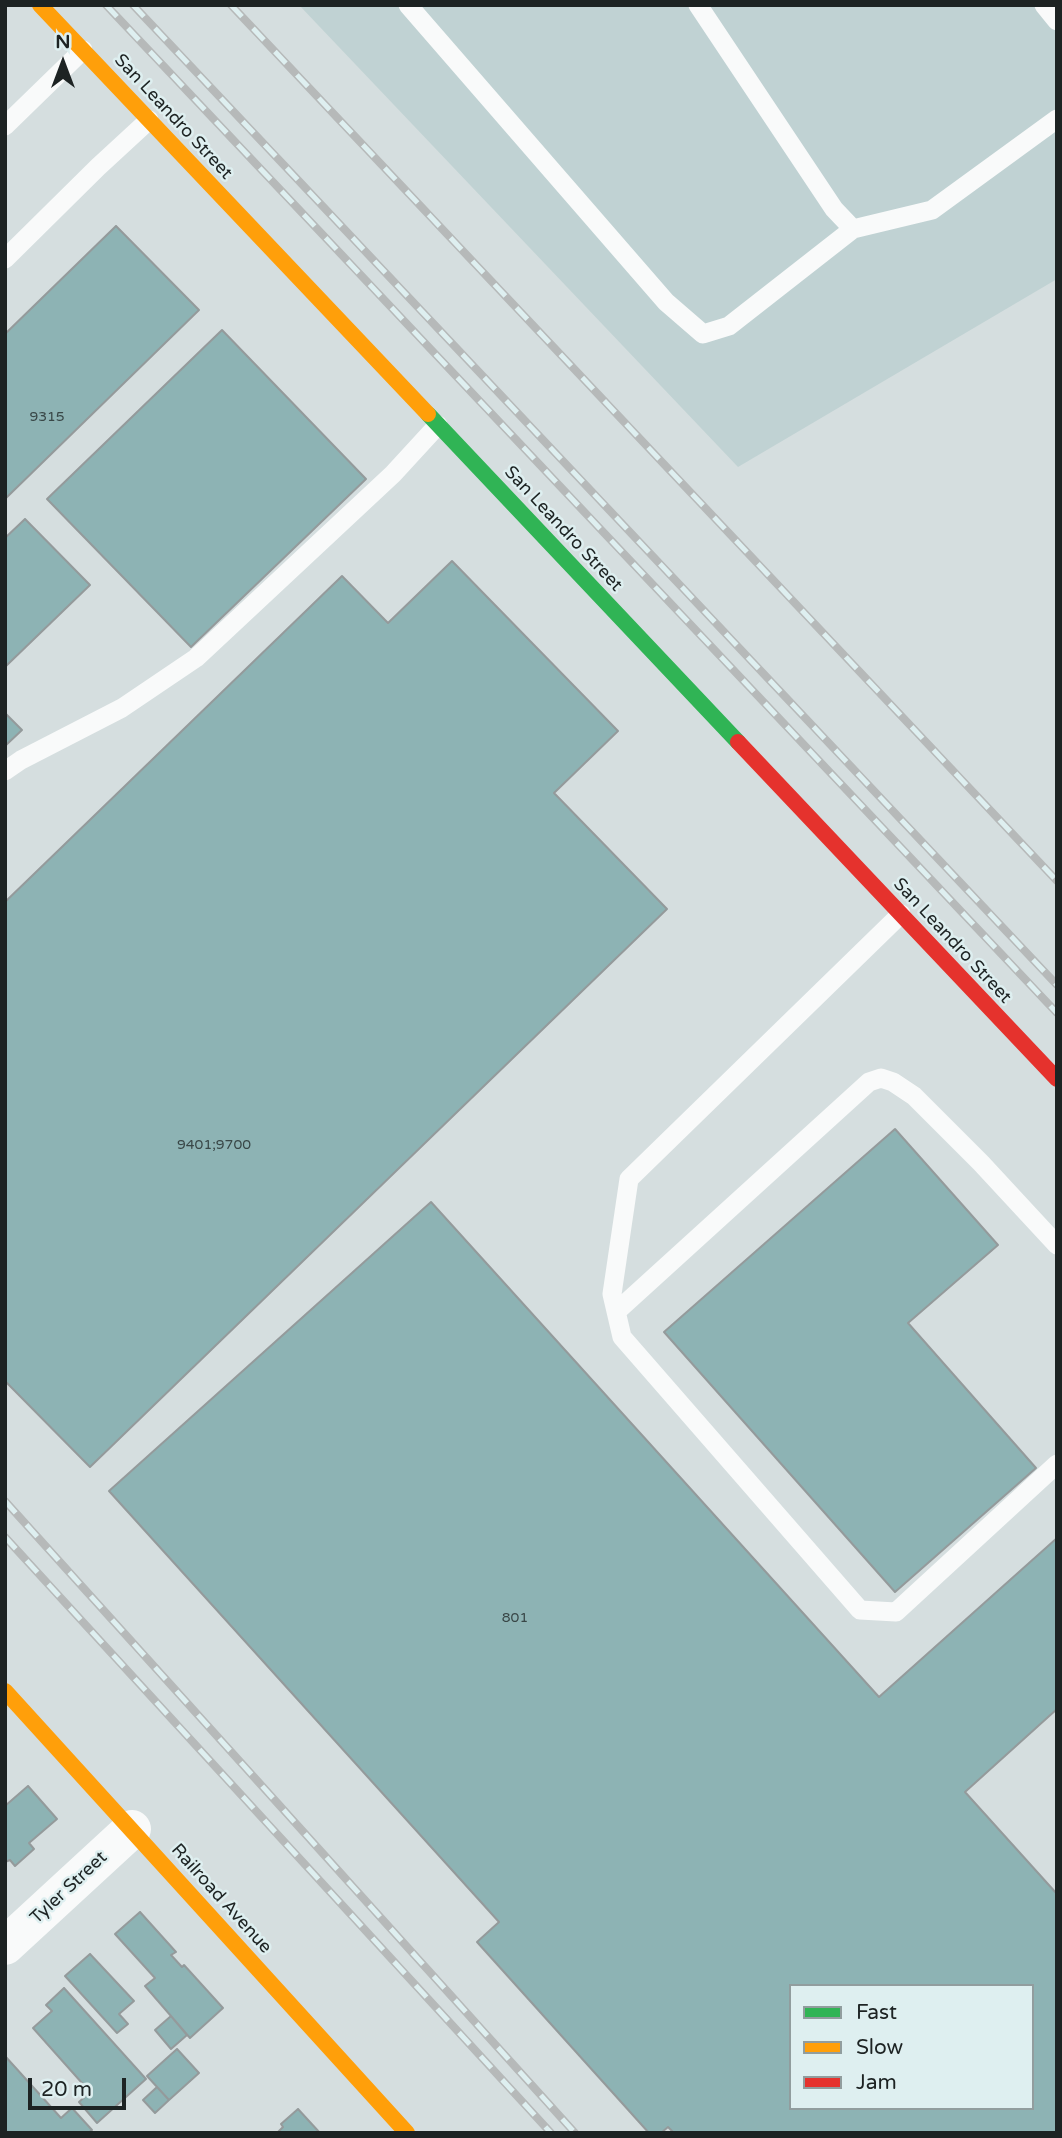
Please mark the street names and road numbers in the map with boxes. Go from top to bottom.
street label: San Leandro Street [109,50,237,184]
street label: San Leandro Street [499,462,627,596]
street label: San Leandro Street [888,874,1016,1008]
street label: Railroad Avenue [166,1840,276,1958]
street label: Tyler Street [26,1847,112,1929]

